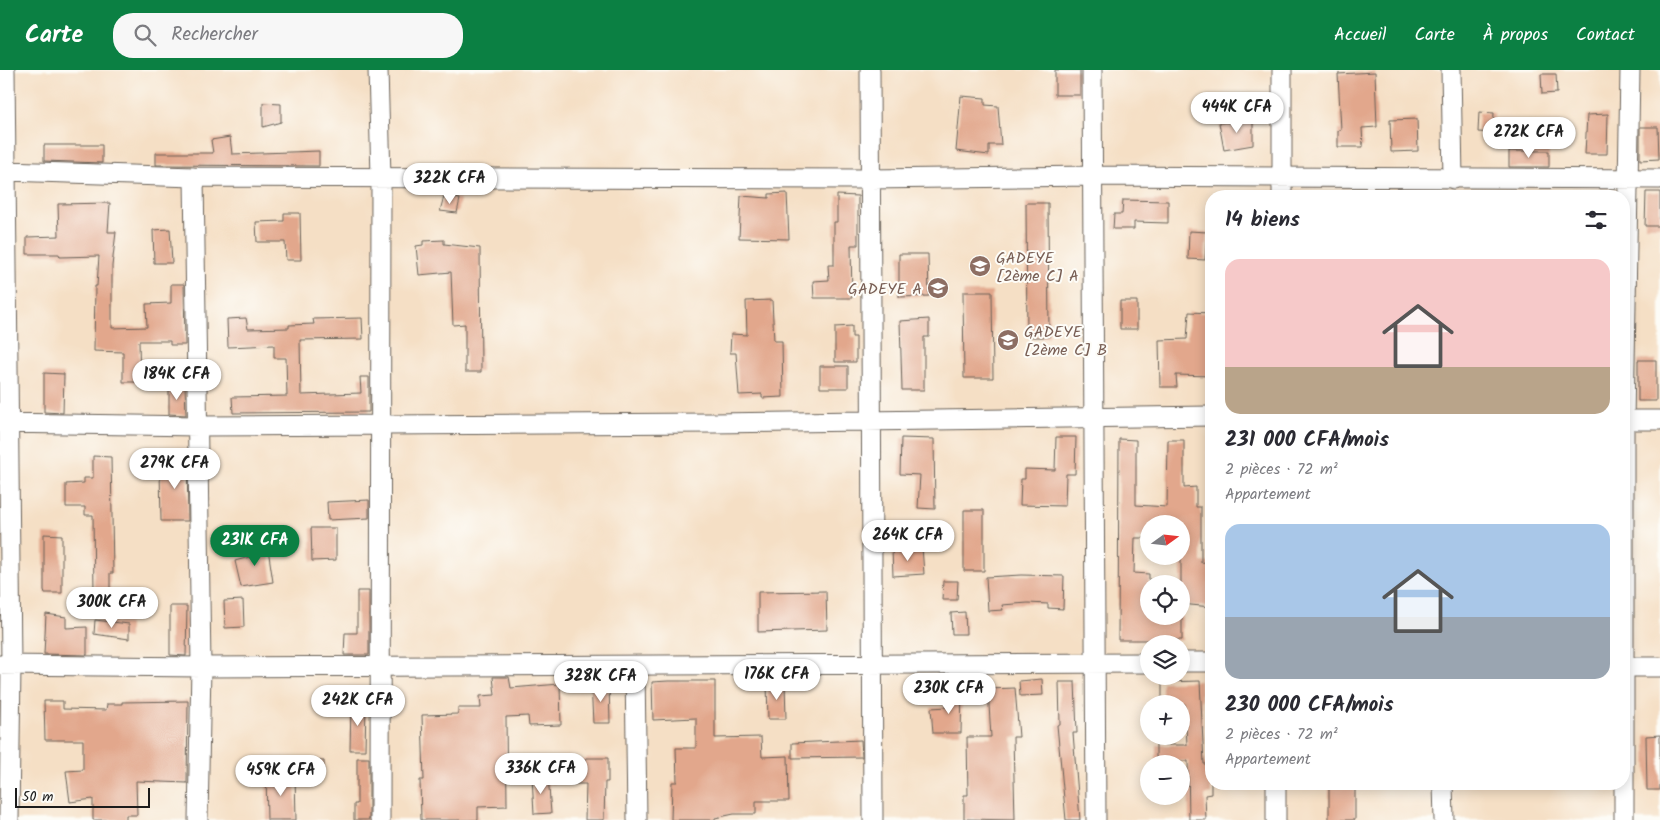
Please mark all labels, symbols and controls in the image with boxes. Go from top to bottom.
search box [113,13,463,58]
text: Carte [25,16,83,55]
text: Rechercher [171,20,258,50]
icon: search [131,21,159,49]
text: Accueil [1334,21,1387,50]
text: Carte [1415,21,1455,50]
text: À propos [1483,21,1548,50]
text: Contact [1576,21,1635,50]
pin: 444K CFA [1185,92,1289,134]
text: 444K CFA [1202,95,1272,120]
pin: 272K CFA [1477,116,1581,159]
text: 272K CFA [1494,120,1564,145]
pin: 322K CFA [398,162,502,205]
text: 322K CFA [414,166,486,191]
text: 14 biens [1225,204,1300,237]
icon: filters [1582,206,1610,234]
place label: GADEYE [2ème C] A [996,246,1079,289]
school or university icon: GADEYE [2ème C] A [968,254,992,278]
school or university icon: GADEYE A [926,276,950,300]
place label: GADEYE A [848,277,922,302]
icon: home [1373,291,1463,381]
place label: GADEYE [2ème C] B [1024,320,1107,363]
school or university icon: GADEYE [2ème C] B [996,328,1020,352]
pin: 184K CFA [125,358,229,401]
text: 184K CFA [143,362,211,387]
text: 231 000 CFA/mois [1225,424,1389,457]
pin: 279K CFA [123,448,227,490]
text: 279K CFA [140,451,210,476]
text: 2 pièces · 72 m² [1225,457,1338,482]
text: Appartement [1225,482,1311,507]
north arrow [1140,515,1190,565]
map controls [1140,515,1190,805]
pin: 264K CFA [856,520,960,562]
text: 264K CFA [872,523,944,548]
pin: 231K CFA [203,524,307,567]
text: 231K CFA [221,528,289,553]
icon: home [1373,556,1463,646]
button: locate [1140,575,1190,625]
pin: 300K CFA [60,586,164,629]
text: 300K CFA [77,590,147,615]
button: layers [1140,635,1190,685]
pin: 176K CFA [725,658,829,701]
pin: 328K CFA [549,660,653,703]
text: 176K CFA [744,662,810,687]
text: 328K CFA [565,664,637,689]
pin: 230K CFA [897,672,1001,715]
text: 230K CFA [914,676,984,701]
pin: 242K CFA [306,684,410,727]
text: 242K CFA [322,688,394,713]
text: 230 000 CFA/mois [1225,689,1394,722]
button: + [1140,695,1190,745]
text: 2 pièces · 72 m² [1225,722,1338,747]
text: Appartement [1225,747,1311,772]
pin: 336K CFA [489,752,593,795]
pin: 459K CFA [229,754,333,797]
button: − [1140,755,1190,805]
text: 336K CFA [506,756,576,781]
text: 459K CFA [246,758,316,783]
scale bar [15,785,150,808]
text: 50 m [22,786,53,808]

